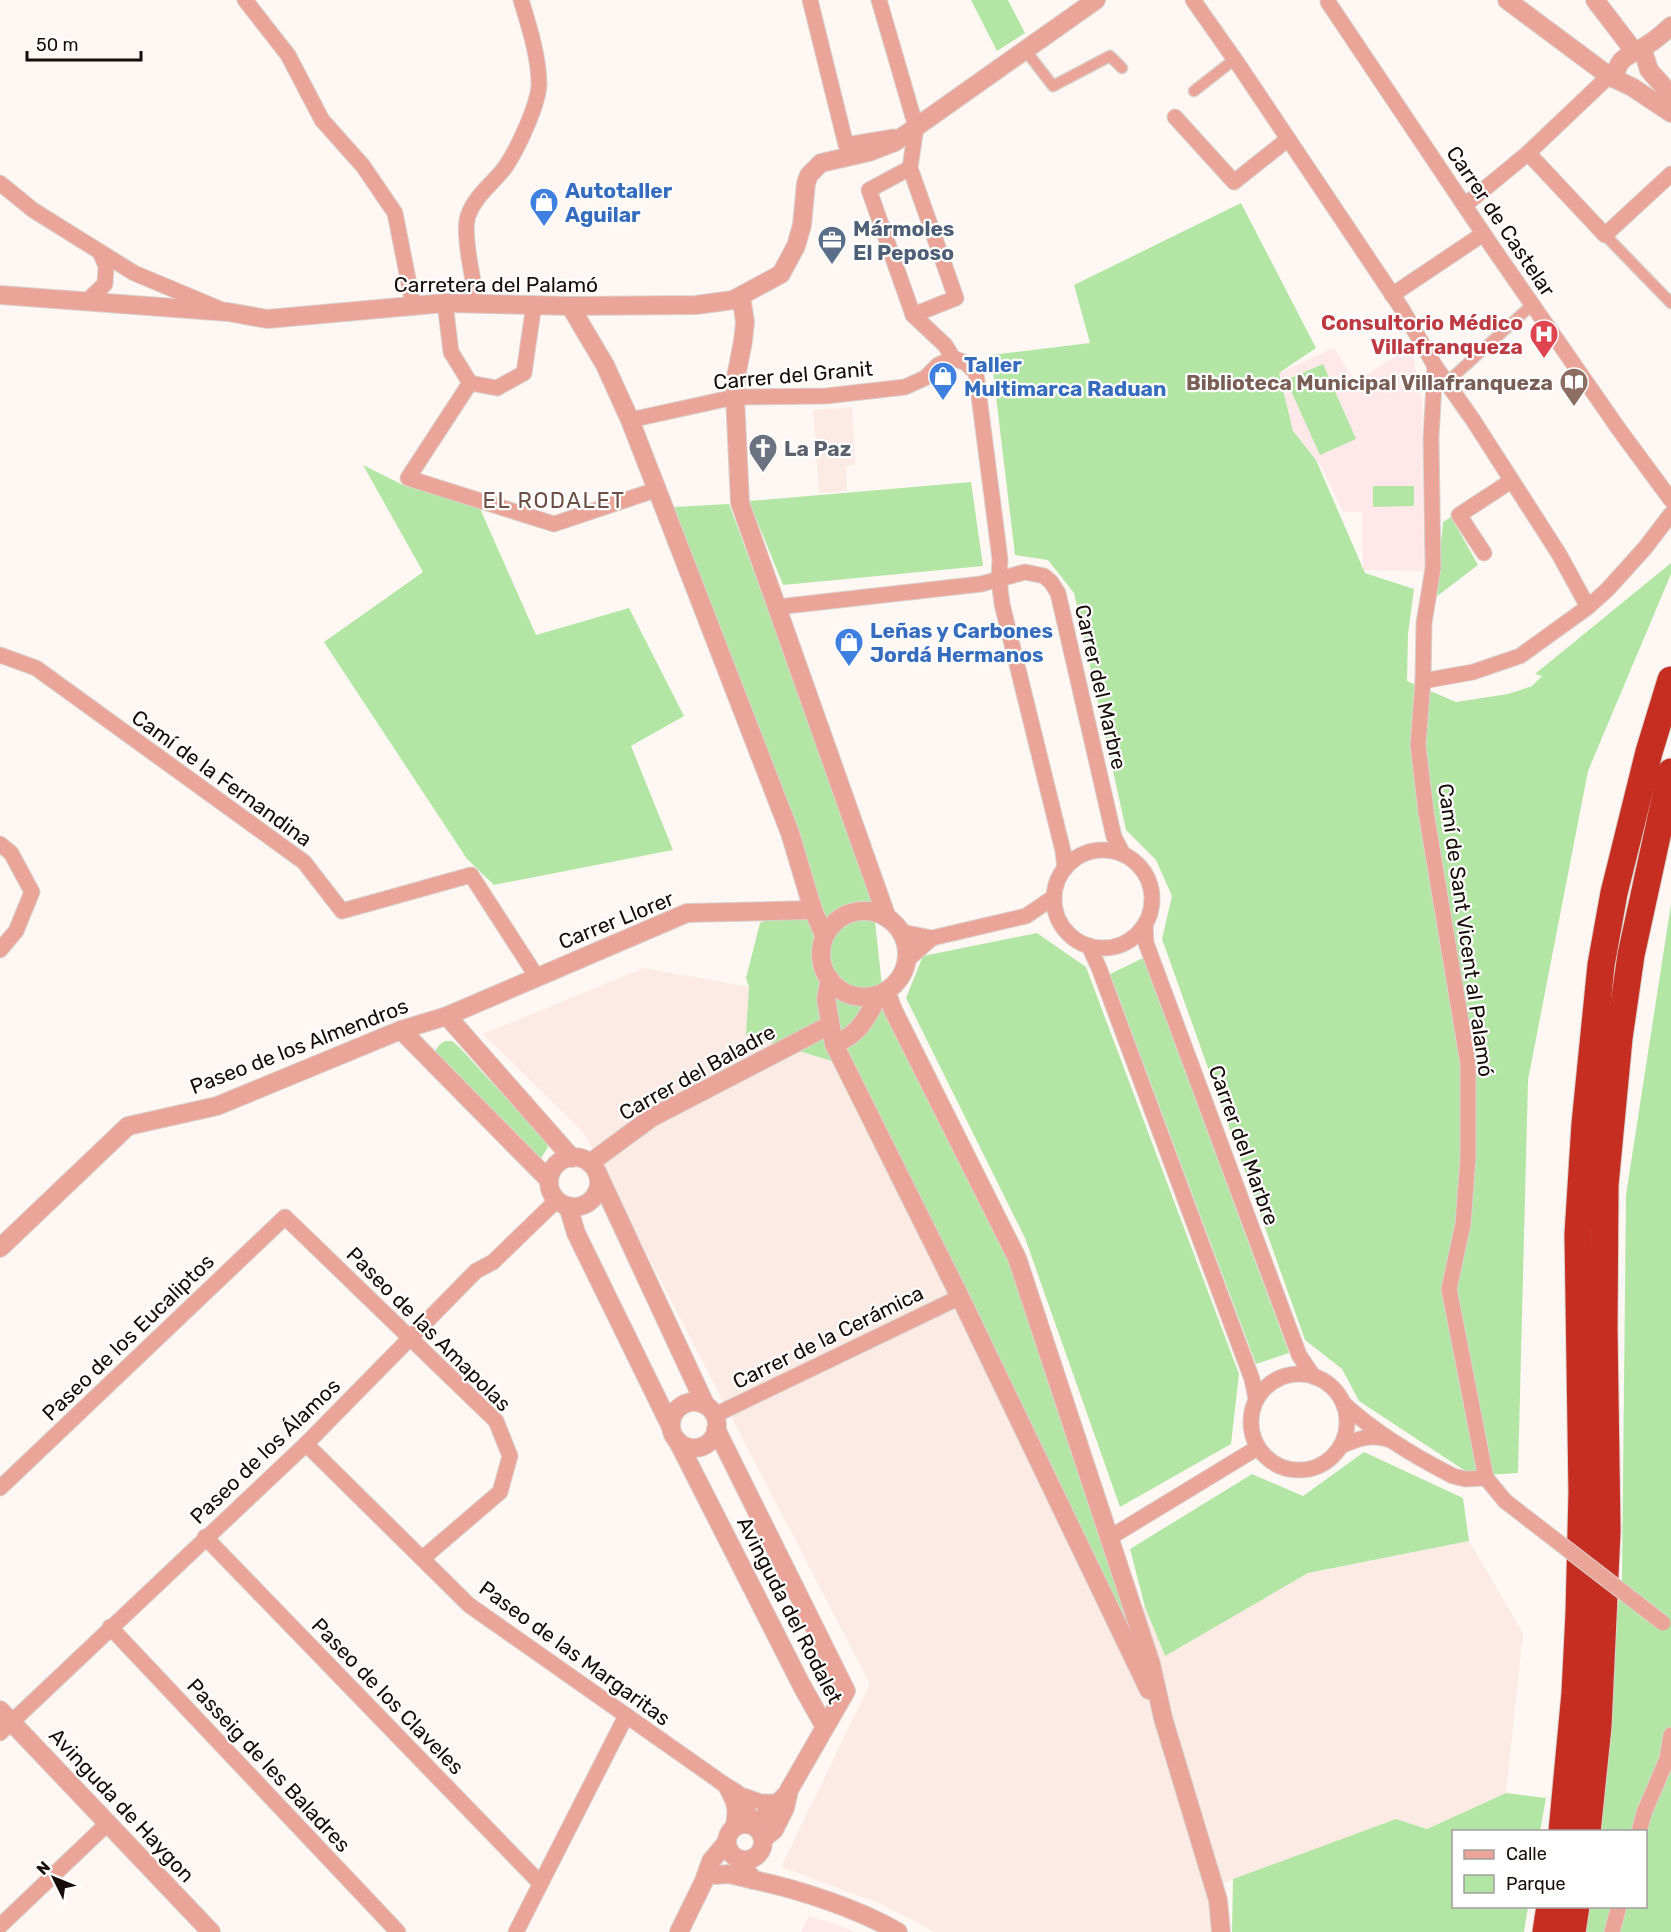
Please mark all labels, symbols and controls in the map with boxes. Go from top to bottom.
scale bar [27,24,141,62]
text: 50 m [36,34,79,56]
street label: Carrer de Castelar [1441,141,1561,301]
place label: Autotaller Aguilar [565,178,673,227]
shop icon: Autotaller Aguilar [528,186,560,228]
place label: Mármoles El Peposo [853,216,954,265]
office icon: Mármoles El Peposo [816,224,848,266]
street label: Carretera del Palamó [394,272,598,297]
place label: Consultorio Médico Villafranqueza [1321,310,1523,359]
hospital icon: Consultorio Médico Villafranqueza [1528,318,1560,360]
place label: Taller Multimarca Raduan [964,352,1167,401]
street label: Carrer del Granit [712,356,874,394]
shop icon: Taller Multimarca Raduan [927,360,959,402]
library icon: Biblioteca Municipal Villafranqueza [1558,366,1590,408]
place label: Biblioteca Municipal Villafranqueza [1186,370,1553,395]
church icon: La Paz [747,432,779,474]
place label: La Paz [784,436,851,461]
district label: EL RODALET [483,487,625,514]
street label: Carrer del Marbre [1070,602,1132,772]
place label: Leñas y Carbones Jordá Hermanos [870,618,1053,667]
shop icon: Leñas y Carbones Jordá Hermanos [833,626,865,668]
street label: Camí de la Fernandina [127,704,317,852]
street label: Camí de Sant Vicent al Palamó [1433,782,1499,1078]
street label: Carrer Llorer [555,886,677,954]
street label: Paseo de los Almendros [186,993,412,1099]
street label: Carrer del Baladre [615,1019,779,1125]
street label: Carrer del Marbre [1203,1062,1285,1228]
street label: Paseo de las Amapolas [342,1242,516,1416]
street label: Paseo de los Eucaliptos [37,1248,219,1426]
street label: Carrer de la Cerámica [729,1280,927,1394]
street label: Paseo de los Álamos [185,1373,345,1529]
street label: Avinguda del Rodalet [732,1512,848,1708]
street label: Paseo de las Margaritas [475,1575,675,1731]
street label: Paseo de los Claveles [307,1613,469,1779]
street label: Passeig de les Baladres [182,1673,356,1857]
street label: Avinguda de Haygon [44,1723,200,1887]
legend [1452,1830,1647,1908]
text: Calle [1506,1843,1547,1865]
north arrow [24,1848,84,1908]
text: N [33,1857,54,1879]
text: Parque [1506,1873,1566,1895]

